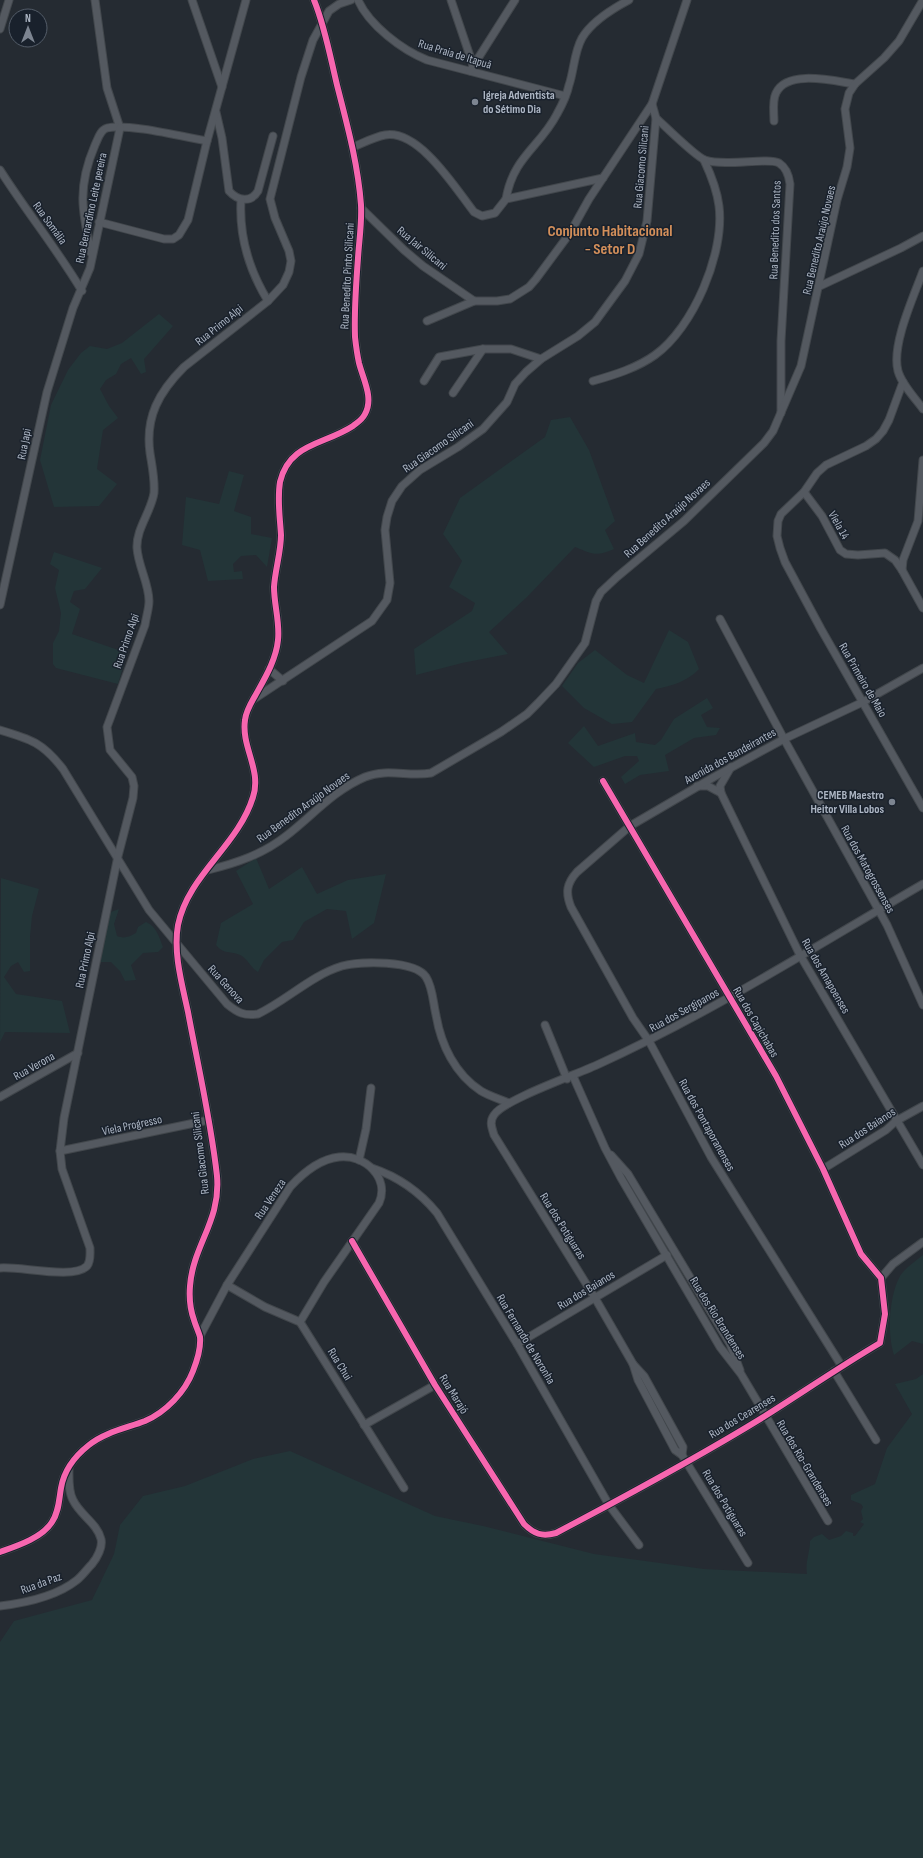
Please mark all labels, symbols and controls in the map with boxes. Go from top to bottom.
north arrow [8,8,48,48]
text: N [25,12,31,25]
street label: Rua Praia de Itapuã [416,36,494,73]
place label: Igreja Adventista do Sétimo Dia [483,88,555,117]
marker: Igreja Adventista do Sétimo Dia [470,97,480,107]
street label: Rua Giacomo Silicani [630,125,653,209]
street label: Rua Bernardino Leite pereira [72,151,111,265]
street label: Rua Benedito dos Santos [766,180,785,280]
street label: Rua Benedito Araújo Novaes [800,184,839,296]
street label: Rua Somália [29,199,70,248]
street label: Rua Benedito Pinto Silicani [337,222,358,330]
district label: Conjunto Habitacional - Setor D [547,222,673,259]
street label: Rua Jair Silicani [394,223,450,274]
street label: Rua Primo Alpi [192,302,246,349]
street label: Rua Giacomo Silicani [400,416,477,476]
street label: Rua Japi [14,427,35,461]
street label: Rua Benedito Araújo Novaes [621,476,714,561]
street label: Viela 14 [825,508,853,542]
street label: Rua Primo Alpi [110,612,143,671]
street label: Rua Primeiro de Maio [835,640,890,720]
street label: Avenida dos Bandeirantes [681,725,779,788]
street label: Rua Benedito Araújo Novaes [254,769,353,846]
place label: CEMEB Maestro Heitor Villa Lobos [810,788,884,817]
marker: CEMEB Maestro Heitor Villa Lobos [887,797,897,807]
street label: Rua dos Matogrossenses [837,823,898,916]
street label: Rua Primo Alpi [72,931,99,990]
street label: Rua dos Amapoenses [798,936,853,1017]
street label: Rua Genova [204,962,247,1007]
street label: Rua dos Capichabas [729,984,782,1060]
street label: Rua dos Sergipanos [647,985,722,1036]
street label: Rua Verona [11,1049,58,1084]
street label: Rua dos Pontaporanenses [675,1077,738,1174]
street label: Rua dos Baianos [836,1105,898,1152]
street label: Rua Giacomo Silicani [188,1111,213,1195]
street label: Viela Progresso [101,1112,163,1139]
street label: Rua Veneza [251,1176,290,1222]
street label: Rua dos Potiguaras [536,1190,589,1262]
street label: Rua dos Baianos [555,1267,618,1313]
street label: Rua dos Rio Brandenses [686,1274,749,1362]
street label: Rua Fernando de Noronha [493,1291,559,1387]
street label: Rua Chui [324,1345,355,1383]
street label: Rua Marajó [436,1372,472,1417]
street label: Rua dos Cearenses [706,1391,778,1442]
street label: Rua dos Rio-Grandenses [773,1417,836,1509]
street label: Rua dos Potiguaras [699,1467,751,1540]
street label: Rua da Paz [19,1569,64,1598]

